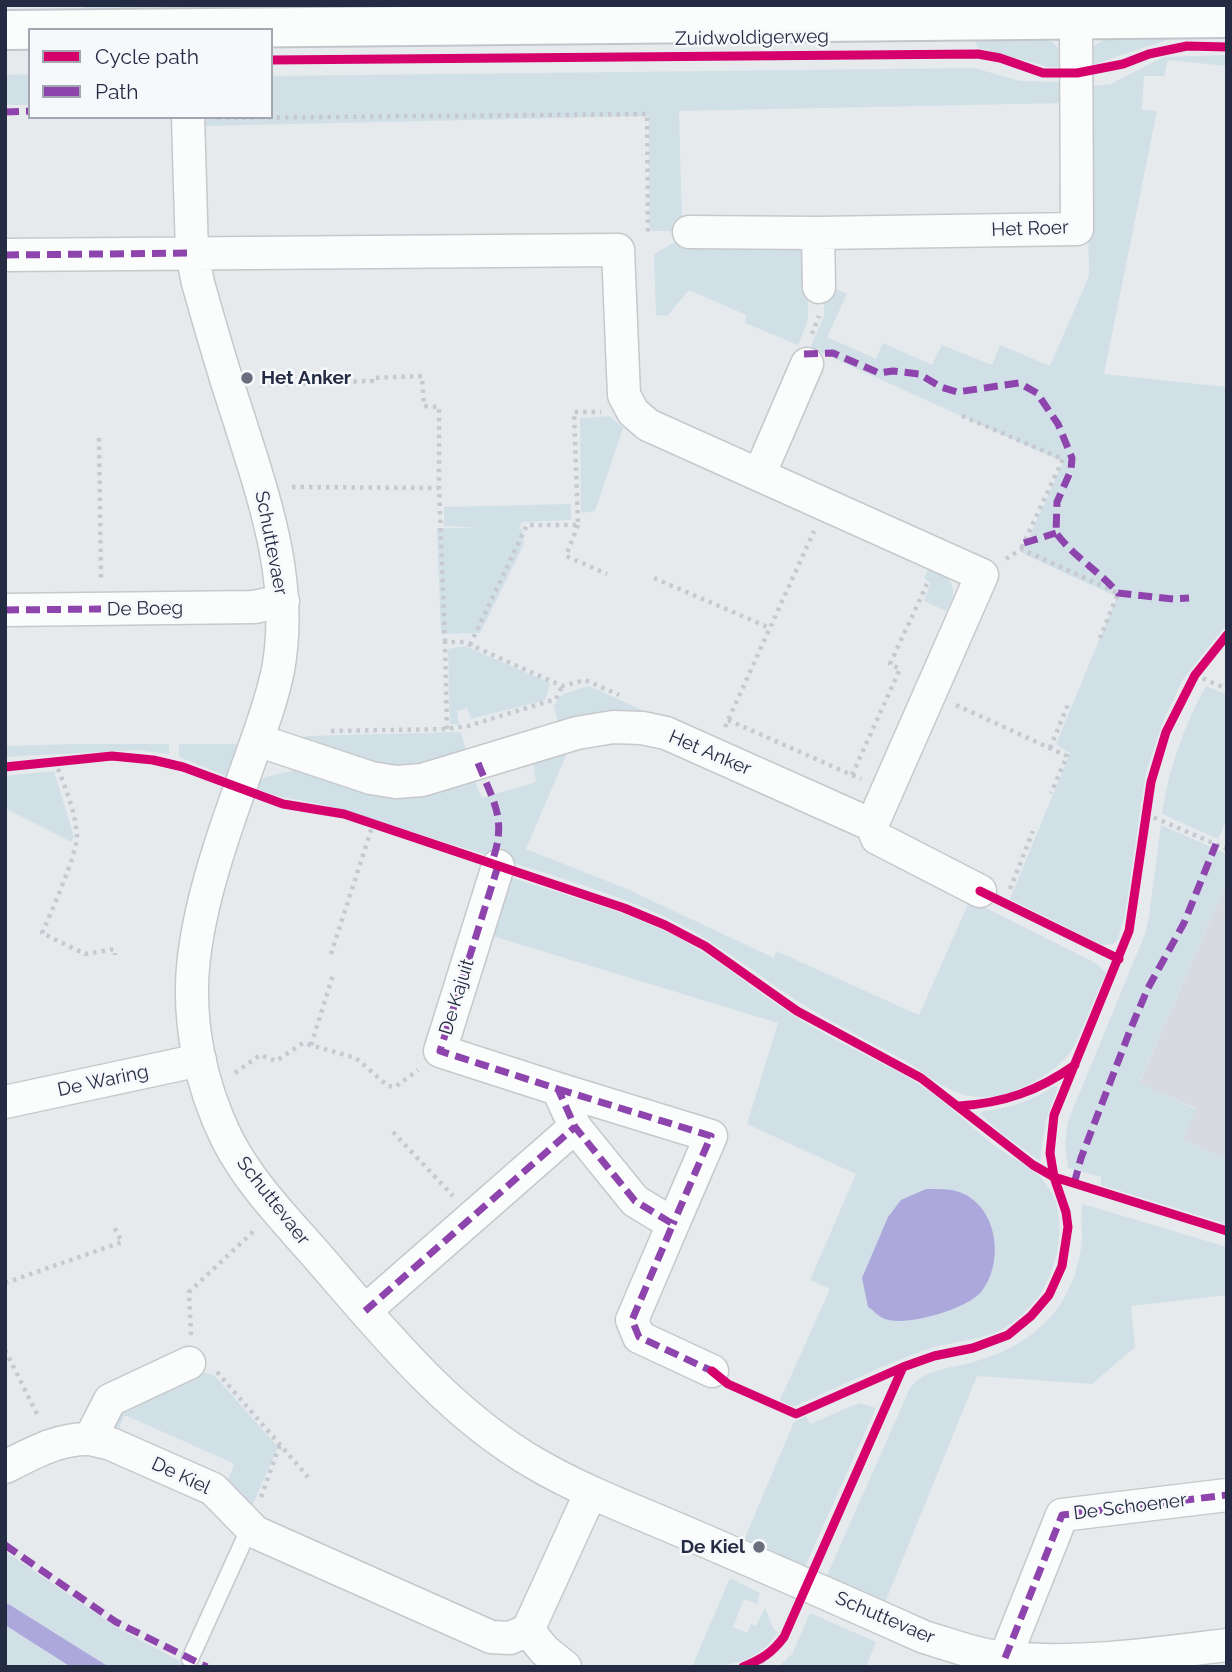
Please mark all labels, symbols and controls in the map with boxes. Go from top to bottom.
street label: Zuidwoldigerweg [675,25,829,51]
legend [28,28,273,119]
text: Cycle path [95,44,199,69]
text: Path [95,79,139,104]
street label: Het Roer [991,216,1069,242]
place label: Het Anker [261,367,351,389]
marker: Het Anker [239,370,255,386]
street label: Schuttevaer [250,489,292,597]
street label: De Boeg [107,597,183,621]
street label: Het Anker [665,725,755,781]
street label: De Kajuit [435,956,479,1038]
street label: De Waring [55,1060,151,1102]
street label: Schuttevaer [231,1152,315,1250]
street label: De Kiel [148,1453,214,1499]
street label: De Schoener [1072,1489,1188,1525]
place label: De Kiel [680,1536,745,1558]
marker: De Kiel [751,1539,767,1555]
street label: Schuttevaer [832,1587,938,1649]

